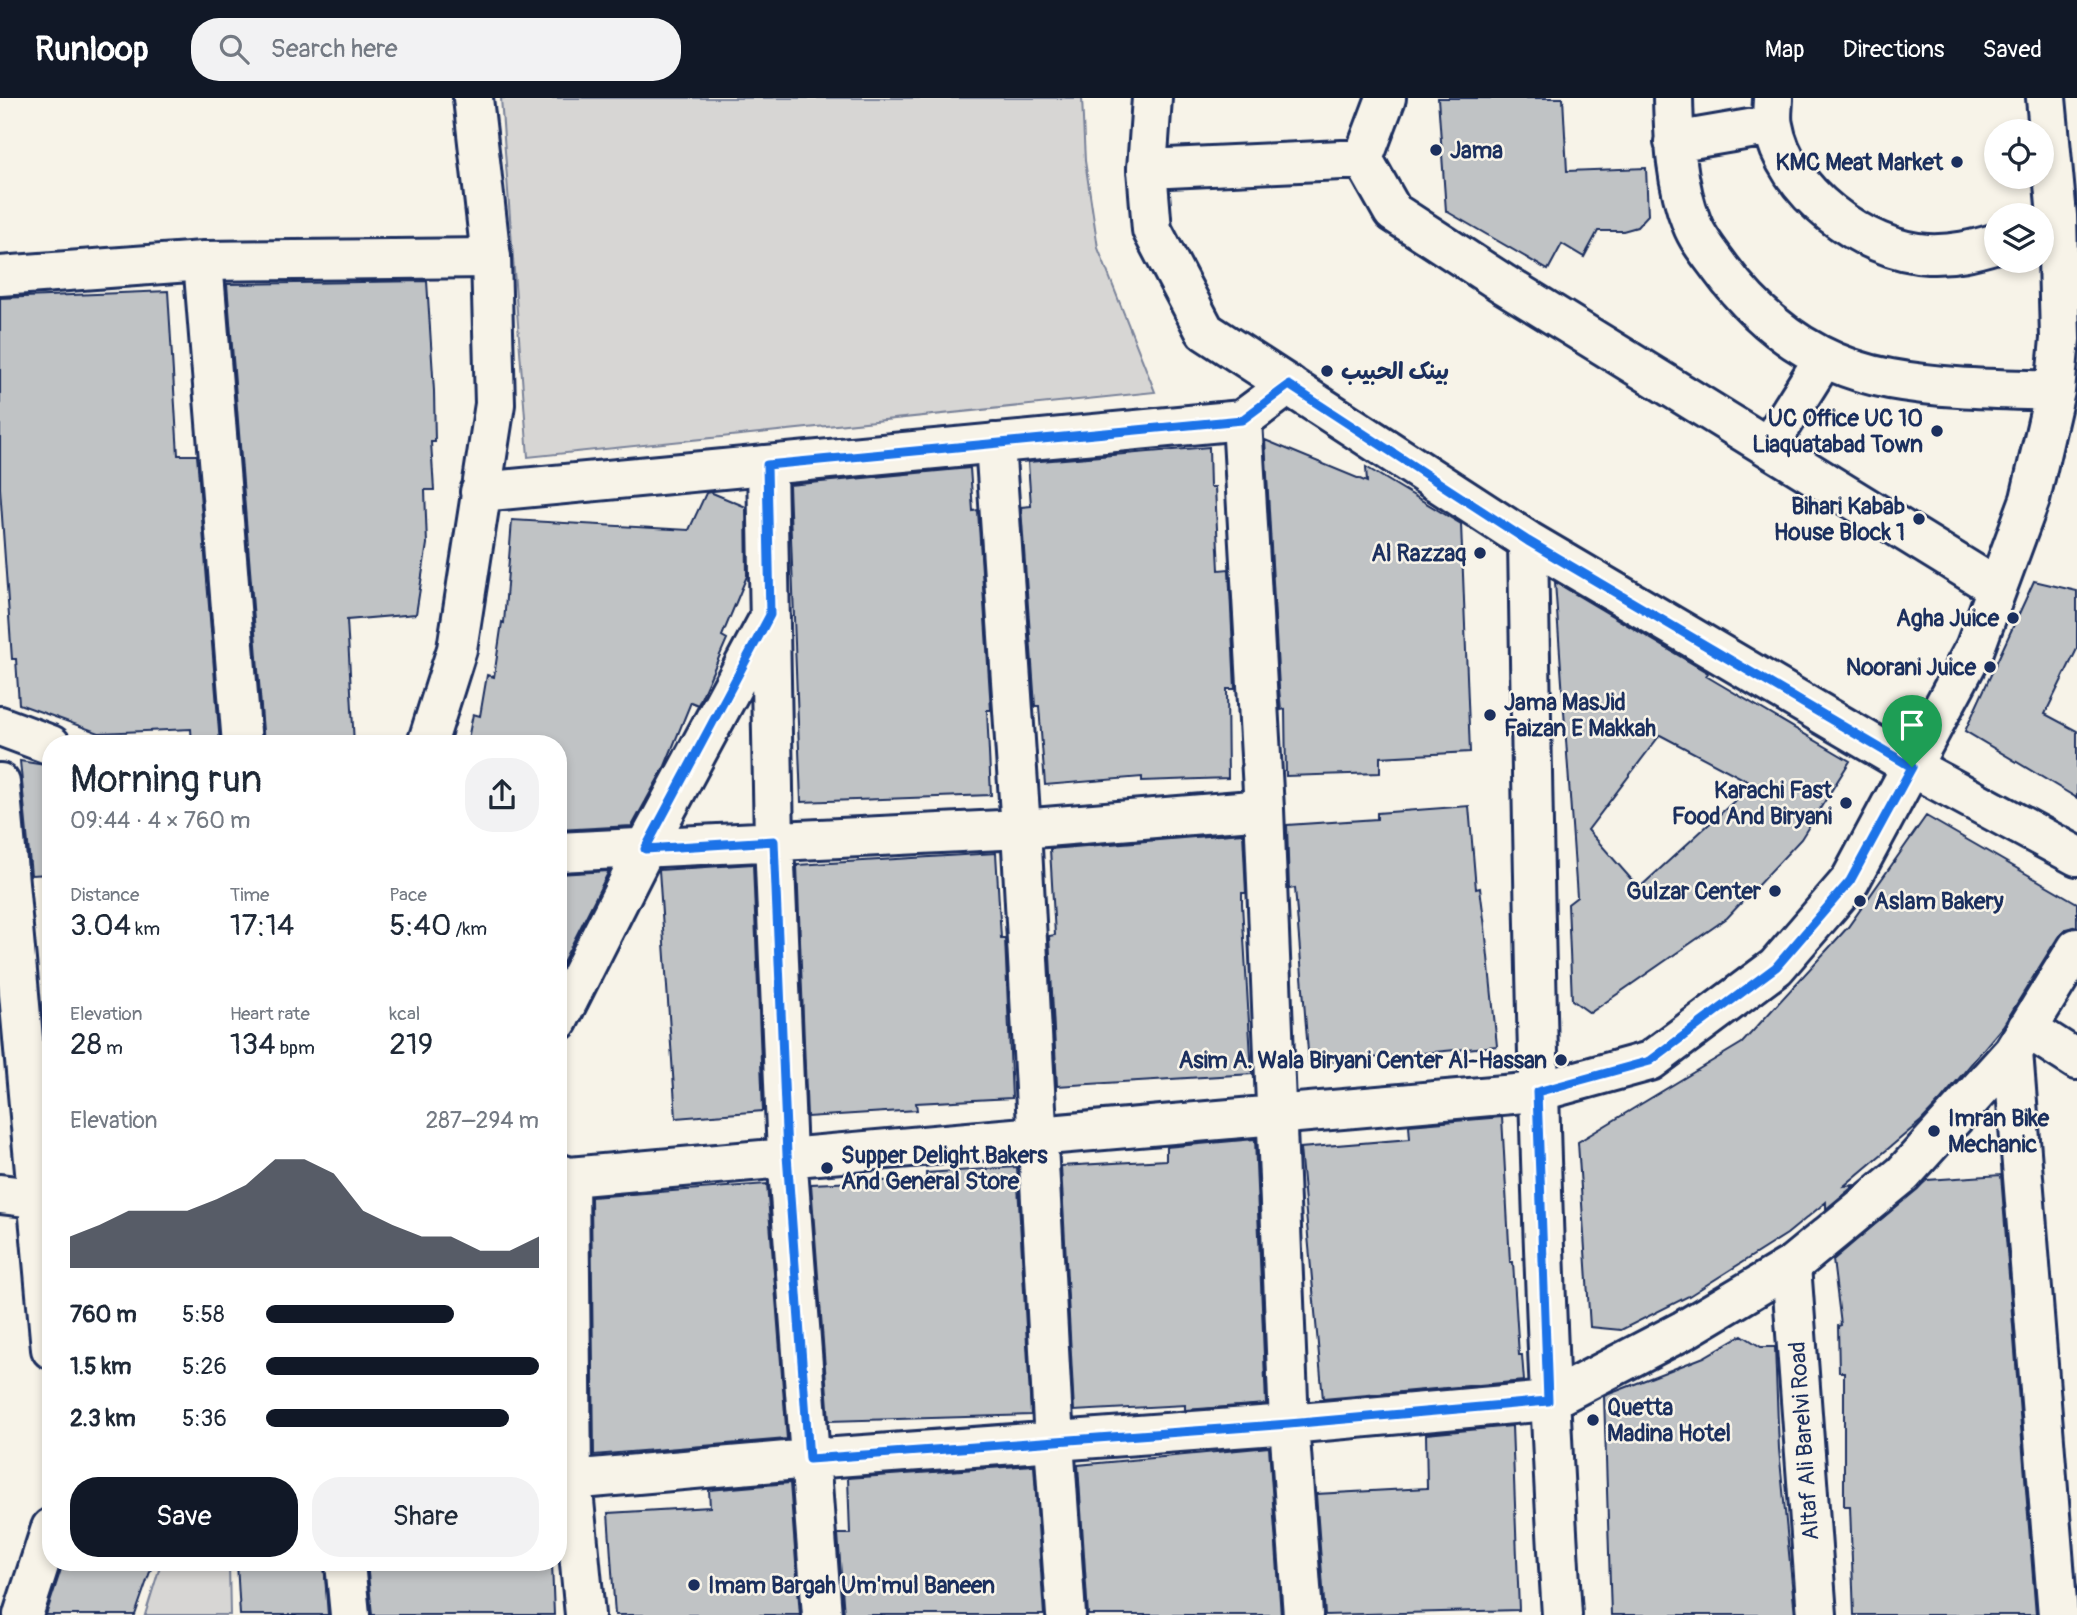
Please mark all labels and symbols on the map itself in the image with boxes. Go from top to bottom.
place label: Jama [1450,136,1503,165]
marker: Jama [1428,142,1444,158]
place label: KMC Meat Market [1776,148,1944,177]
marker: KMC Meat Market [1949,154,1965,170]
place label: بينک الحبيب [1341,357,1449,386]
marker: بينک الحبيب [1319,363,1335,379]
place label: UC Office UC 10 Liaquatabad Town [1752,404,1923,459]
marker: UC Office UC 10 Liaquatabad Town [1929,423,1945,439]
place label: Bihari Kabab House Block 1 [1774,492,1905,547]
marker: Bihari Kabab House Block 1 [1911,511,1927,527]
place label: Al Razzaq [1371,539,1466,568]
marker: Al Razzaq [1472,545,1488,561]
place label: Agha Juice [1896,604,2000,633]
marker: Agha Juice [2005,610,2021,626]
place label: Noorani Juice [1846,653,1977,682]
marker: Noorani Juice [1982,659,1998,675]
place label: Jama MasJid Faizan E Makkah [1504,688,1656,743]
pin [1882,695,1942,767]
marker: Jama MasJid Faizan E Makkah [1482,707,1498,723]
place label: Karachi Fast Food And Biryani [1672,776,1833,831]
marker: Karachi Fast Food And Biryani [1838,795,1854,811]
place label: Gulzar Center [1626,877,1762,906]
marker: Gulzar Center [1767,883,1783,899]
place label: Aslam Bakery [1874,887,2004,916]
marker: Aslam Bakery [1852,893,1868,909]
place label: Asim A. Wala Biryani Center Al-Hassan [1178,1046,1547,1075]
marker: Asim A. Wala Biryani Center Al-Hassan [1553,1052,1569,1068]
place label: Imran Bike Mechanic [1948,1104,2050,1159]
marker: Imran Bike Mechanic [1926,1123,1942,1139]
place label: Supper Delight Bakers And General Store [841,1141,1048,1196]
marker: Supper Delight Bakers And General Store [819,1160,835,1176]
street label: Altaf Ali Barelvi Road [1783,1340,1825,1542]
place label: Quetta Madina Hotel [1607,1393,1731,1448]
marker: Quetta Madina Hotel [1585,1412,1601,1428]
place label: Imam Bargah Um'mul Baneen [708,1571,995,1600]
marker: Imam Bargah Um'mul Baneen [686,1577,702,1593]

